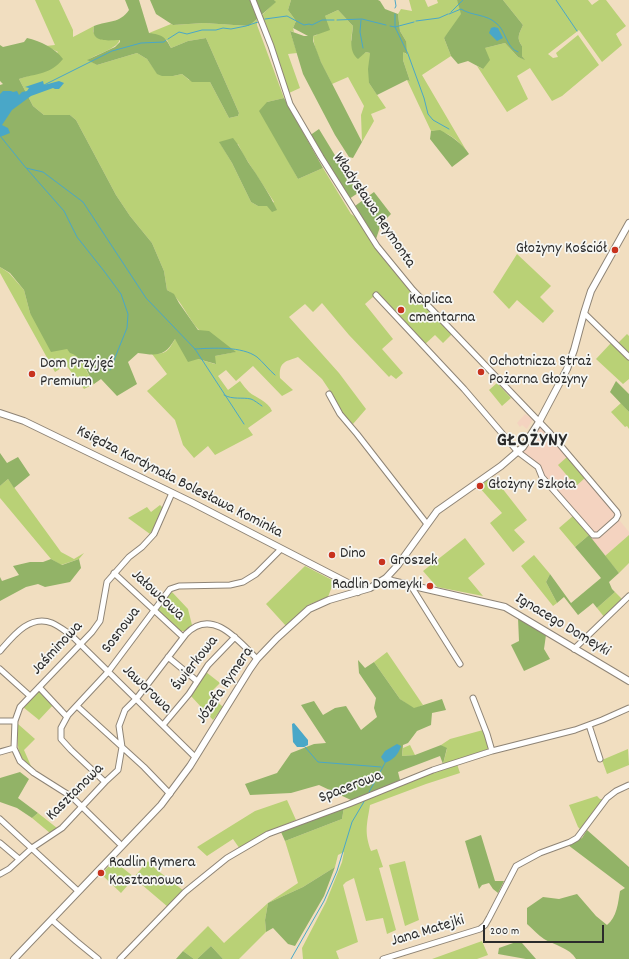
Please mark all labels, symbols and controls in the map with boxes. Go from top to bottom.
street label: Władysława Reymonta [327,150,419,272]
place label: Głożyny Kościół [516,240,607,260]
marker: Głożyny Kościół [610,245,620,255]
place label: Kaplica cmentarna [409,291,475,329]
marker: Kaplica cmentarna [396,305,406,315]
place label: Ochotnicza Straż Pożarna Głożyny [489,353,591,391]
place label: Dom Przyjęć Premium [40,355,113,393]
marker: Ochotnicza Straż Pożarna Głożyny [476,367,486,377]
marker: Dom Przyjęć Premium [27,369,37,379]
street label: Księdza Kardynała Bolesława Kominka [73,422,285,544]
district label: GŁOŻYNY [497,430,567,454]
place label: Głożyny Szkoła [488,476,576,496]
marker: Głożyny Szkoła [475,481,485,491]
place label: Dino [340,545,366,565]
marker: Dino [327,550,337,560]
place label: Groszek [390,552,438,572]
marker: Groszek [377,557,387,567]
street label: Jałowcowa [126,566,188,626]
place label: Radlin Domeyki [332,576,422,596]
marker: Radlin Domeyki [425,581,435,591]
street label: Ignacego Domeyki [511,590,613,662]
street label: Sosnowa [98,604,146,658]
street label: Jaśminowa [28,618,88,680]
street label: Świerkowa [169,633,223,695]
street label: Józefa Rymera [193,644,259,728]
street label: Jaworowa [117,662,175,718]
street label: Kasztanowa [43,760,109,826]
street label: Spacerowa [317,767,385,809]
place label: Radlin Rymera Kasztanowa [109,854,195,892]
marker: Radlin Rymera Kasztanowa [96,868,106,878]
street label: Jana Matejki [389,912,467,952]
scale bar [485,917,606,943]
text: 200 m [490,923,519,940]

